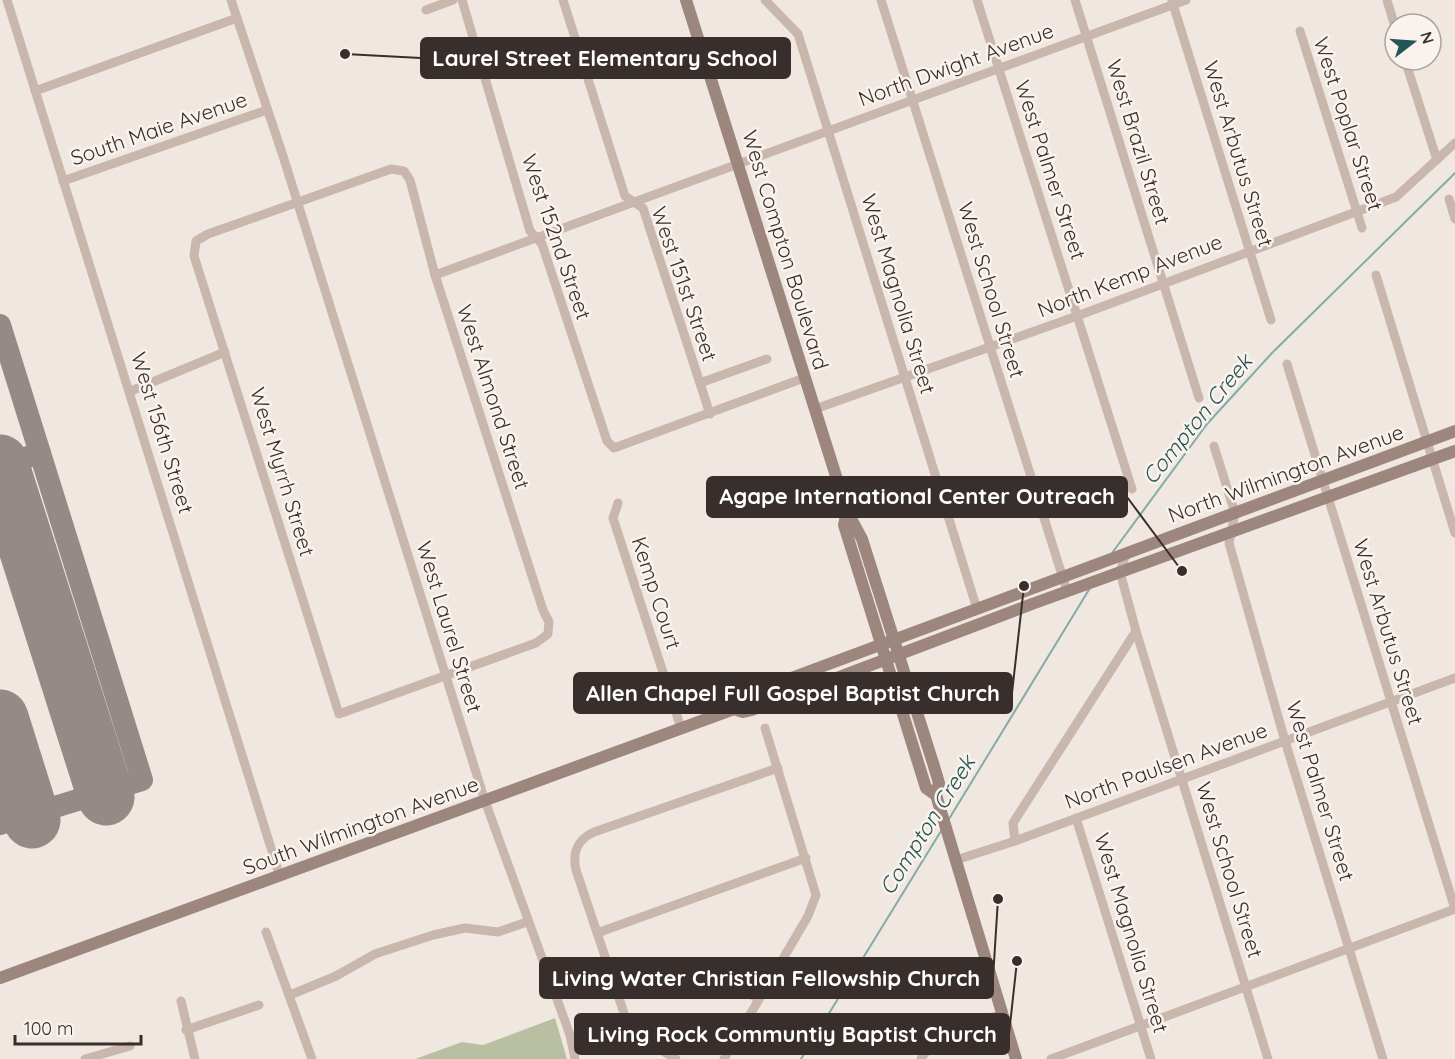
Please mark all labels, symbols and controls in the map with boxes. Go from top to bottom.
north arrow [1383,12,1443,72]
street label: North Dwight Avenue [854,17,1057,111]
text: N [1416,29,1439,46]
street label: West Poplar Street [1309,34,1389,214]
callout: Laurel Street Elementary School [421,38,790,78]
text: Laurel Street Elementary School [432,44,778,72]
street label: West Brazil Street [1101,56,1176,227]
street label: West Arbutus Street [1198,58,1280,250]
street label: West Palmer Street [1010,77,1092,263]
street label: South Maie Avenue [67,86,250,170]
street label: West Compton Boulevard [737,127,835,373]
street label: West 152nd Street [516,150,597,323]
street label: West Magnolia Street [856,191,942,397]
street label: West School Street [953,199,1031,381]
street label: West 151st Street [646,203,724,364]
street label: North Kemp Avenue [1034,228,1226,322]
street label: West Almond Street [452,301,536,492]
water label: Compton Creek [1136,347,1259,490]
street label: West 156th Street [126,349,200,516]
street label: West Myrrh Street [245,384,321,559]
street label: North Wilmington Avenue [1164,418,1407,528]
callout: Agape International Center Outreach [707,477,1127,517]
text: Agape International Center Outreach [719,482,1115,510]
street label: Kemp Court [627,533,687,652]
street label: West Arbutus Street [1348,536,1430,728]
street label: West Laurel Street [412,538,488,715]
callout: Allen Chapel Full Gospel Baptist Church [574,673,1012,713]
text: Allen Chapel Full Gospel Baptist Church [586,679,1000,707]
street label: West Palmer Street [1281,698,1361,884]
street label: North Paulsen Avenue [1061,716,1271,814]
water label: Compton Creek [873,748,982,900]
street label: South Wilmington Avenue [239,770,482,880]
street label: West School Street [1191,779,1269,961]
street label: West Magnolia Street [1089,830,1175,1036]
callout: Living Water Christian Fellowship Church [540,958,993,998]
text: Living Water Christian Fellowship Church [552,964,980,992]
scale bar [15,1008,141,1046]
callout: Living Rock Communtiy Baptist Church [575,1014,1009,1054]
text: 100 m [24,1017,73,1040]
text: Living Rock Communtiy Baptist Church [587,1020,997,1048]

